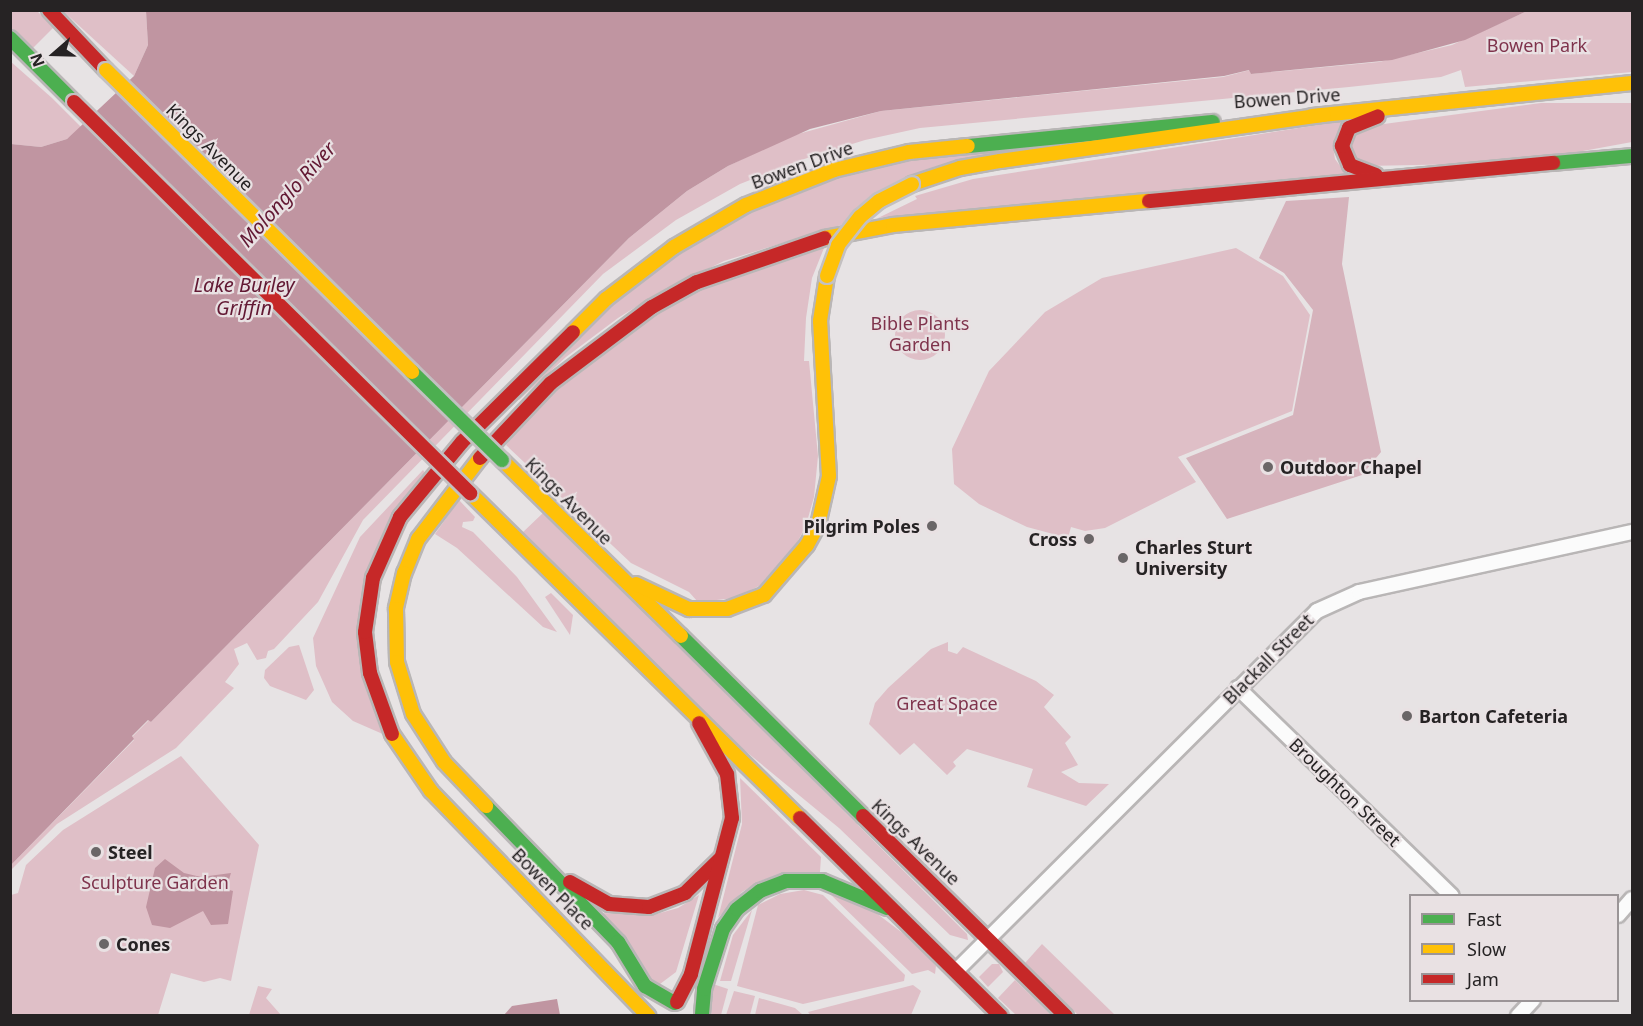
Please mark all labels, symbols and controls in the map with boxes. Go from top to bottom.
north arrow [24,24,84,84]
park label: Bowen Park [1487,34,1587,56]
text: N [25,50,50,70]
street label: Bowen Drive [1233,83,1341,113]
street label: Kings Avenue [162,99,258,195]
water label: Molonglo River [234,136,340,252]
street label: Bowen Drive [748,137,856,193]
water label: Lake Burley Griffin [193,273,295,320]
park label: Bible Plants Garden [871,313,969,356]
street label: Kings Avenue [521,453,617,549]
place label: Outdoor Chapel [1280,456,1422,478]
marker: Outdoor Chapel [1261,460,1275,474]
place label: Pilgrim Poles [803,515,920,537]
marker: Pilgrim Poles [925,519,939,533]
place label: Cross [1028,528,1077,550]
marker: Cross [1082,532,1096,546]
place label: Charles Sturt University [1135,537,1252,580]
marker: Charles Sturt University [1116,551,1130,565]
street label: Blackall Street [1218,609,1318,709]
park label: Great Space [896,692,998,714]
place label: Barton Cafeteria [1419,705,1568,727]
marker: Barton Cafeteria [1400,709,1414,723]
street label: Broughton Street [1285,733,1405,851]
street label: Kings Avenue [867,794,965,890]
place label: Steel [108,841,153,863]
street label: Bowen Place [508,844,598,934]
marker: Steel [89,845,103,859]
park label: Sculpture Garden [81,871,229,893]
legend [1409,894,1619,1002]
text: Fast [1467,907,1502,931]
place label: Cones [116,933,170,955]
marker: Cones [97,937,111,951]
text: Slow [1467,937,1506,961]
text: Jam [1467,967,1499,991]

